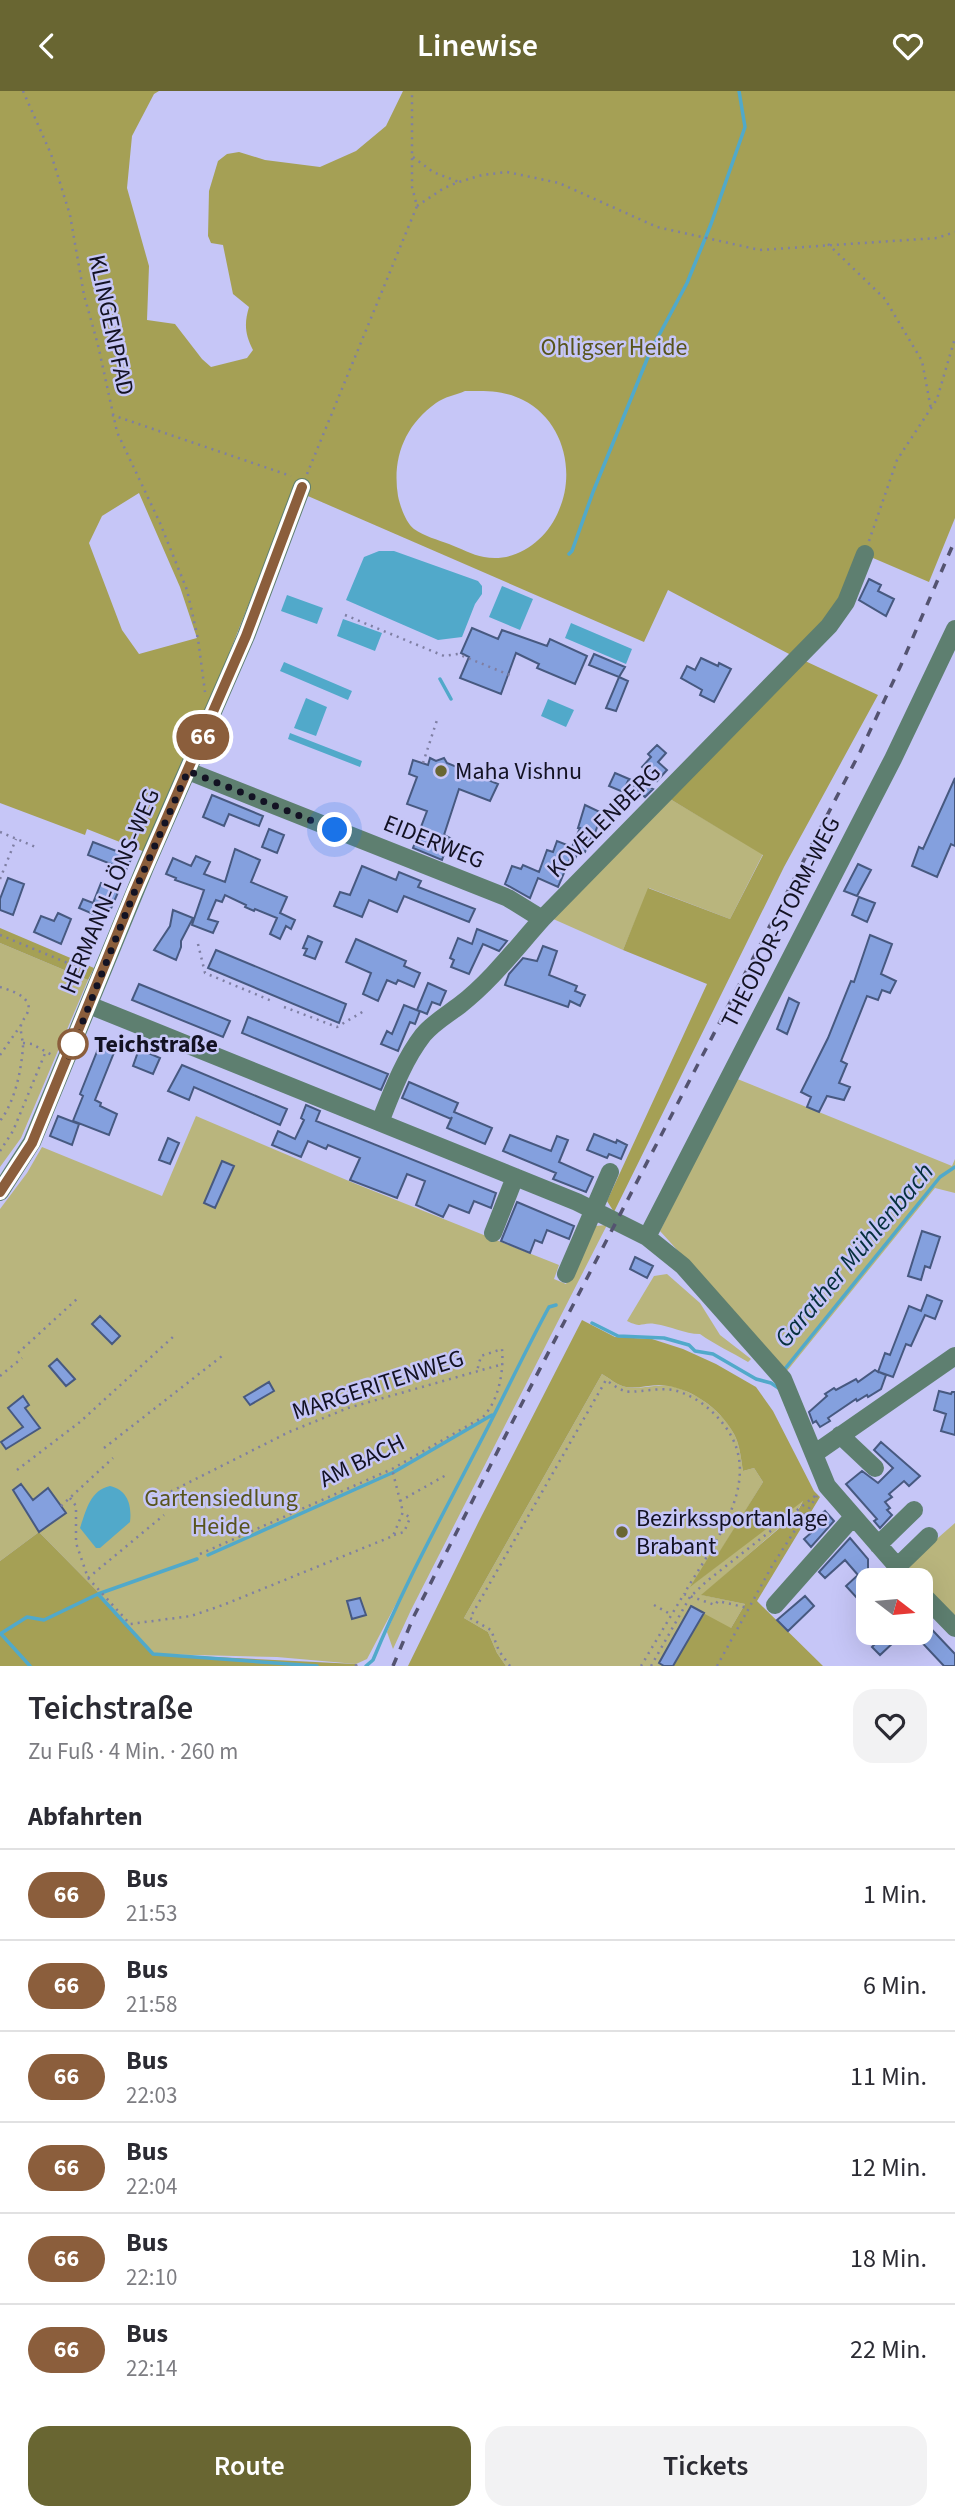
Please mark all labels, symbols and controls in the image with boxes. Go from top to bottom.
text: Linewise [417,23,538,69]
icon: back [28,27,66,65]
icon: heart [889,27,927,65]
street label: KLINGENPFAD [79,252,143,398]
park label: Ohligser Heide [541,330,687,365]
line badge: 66 [172,714,234,760]
text: 66 [190,719,216,754]
place label: Maha Vishnu [455,754,582,789]
street label: KOVELENBERG [539,756,669,886]
marker: Maha Vishnu [433,763,449,779]
street label: HERMANN-LÖNS-WEG [51,783,169,999]
street label: EIDERWEG [378,806,490,878]
street label: THEODOR-STORM-WEG [713,810,849,1034]
your location [317,812,352,847]
place label: Teichstraße [94,1027,218,1062]
marker: Teichstraße [58,1029,88,1059]
water label: Garather Mühlenbach [766,1155,942,1355]
street label: MARGERITENWEG [288,1341,468,1429]
street label: AM BACH [313,1425,411,1497]
park label: Gartensiedlung Heide [144,1481,298,1544]
place label: Bezirkssportanlage Brabant [636,1501,828,1564]
marker: Bezirkssportanlage Brabant [614,1524,630,1540]
north arrow [856,1568,933,1645]
map controls [856,1568,933,1645]
text: Teichstraße [28,1685,193,1732]
button: heart [853,1689,927,1763]
text: Zu Fuß · 4 Min. · 260 m [28,1735,238,1768]
text: Abfahrten [28,1798,143,1835]
text: Bus [126,1860,168,1897]
text: 1 Min. [863,1876,927,1913]
text: 66 [54,1877,79,1912]
text: 21:53 [126,1897,177,1930]
text: Bus [126,1951,168,1988]
text: 6 Min. [863,1967,927,2004]
text: 66 [54,1968,79,2003]
text: 21:58 [126,1988,177,2021]
text: Bus [126,2042,168,2079]
text: 11 Min. [850,2058,927,2095]
text: 66 [54,2059,79,2094]
text: 22:03 [126,2079,177,2112]
text: Bus [126,2133,168,2170]
text: 12 Min. [850,2149,927,2186]
text: 66 [54,2150,79,2185]
text: 22:04 [126,2170,177,2203]
text: Bus [126,2224,168,2261]
text: 18 Min. [850,2240,927,2277]
text: 66 [54,2241,79,2276]
text: 22:10 [126,2261,177,2294]
text: Bus [126,2315,168,2352]
text: 22 Min. [850,2331,927,2368]
text: 66 [54,2332,79,2367]
text: 22:14 [126,2352,177,2385]
button: Route [28,2426,471,2506]
button: Tickets [485,2426,927,2506]

